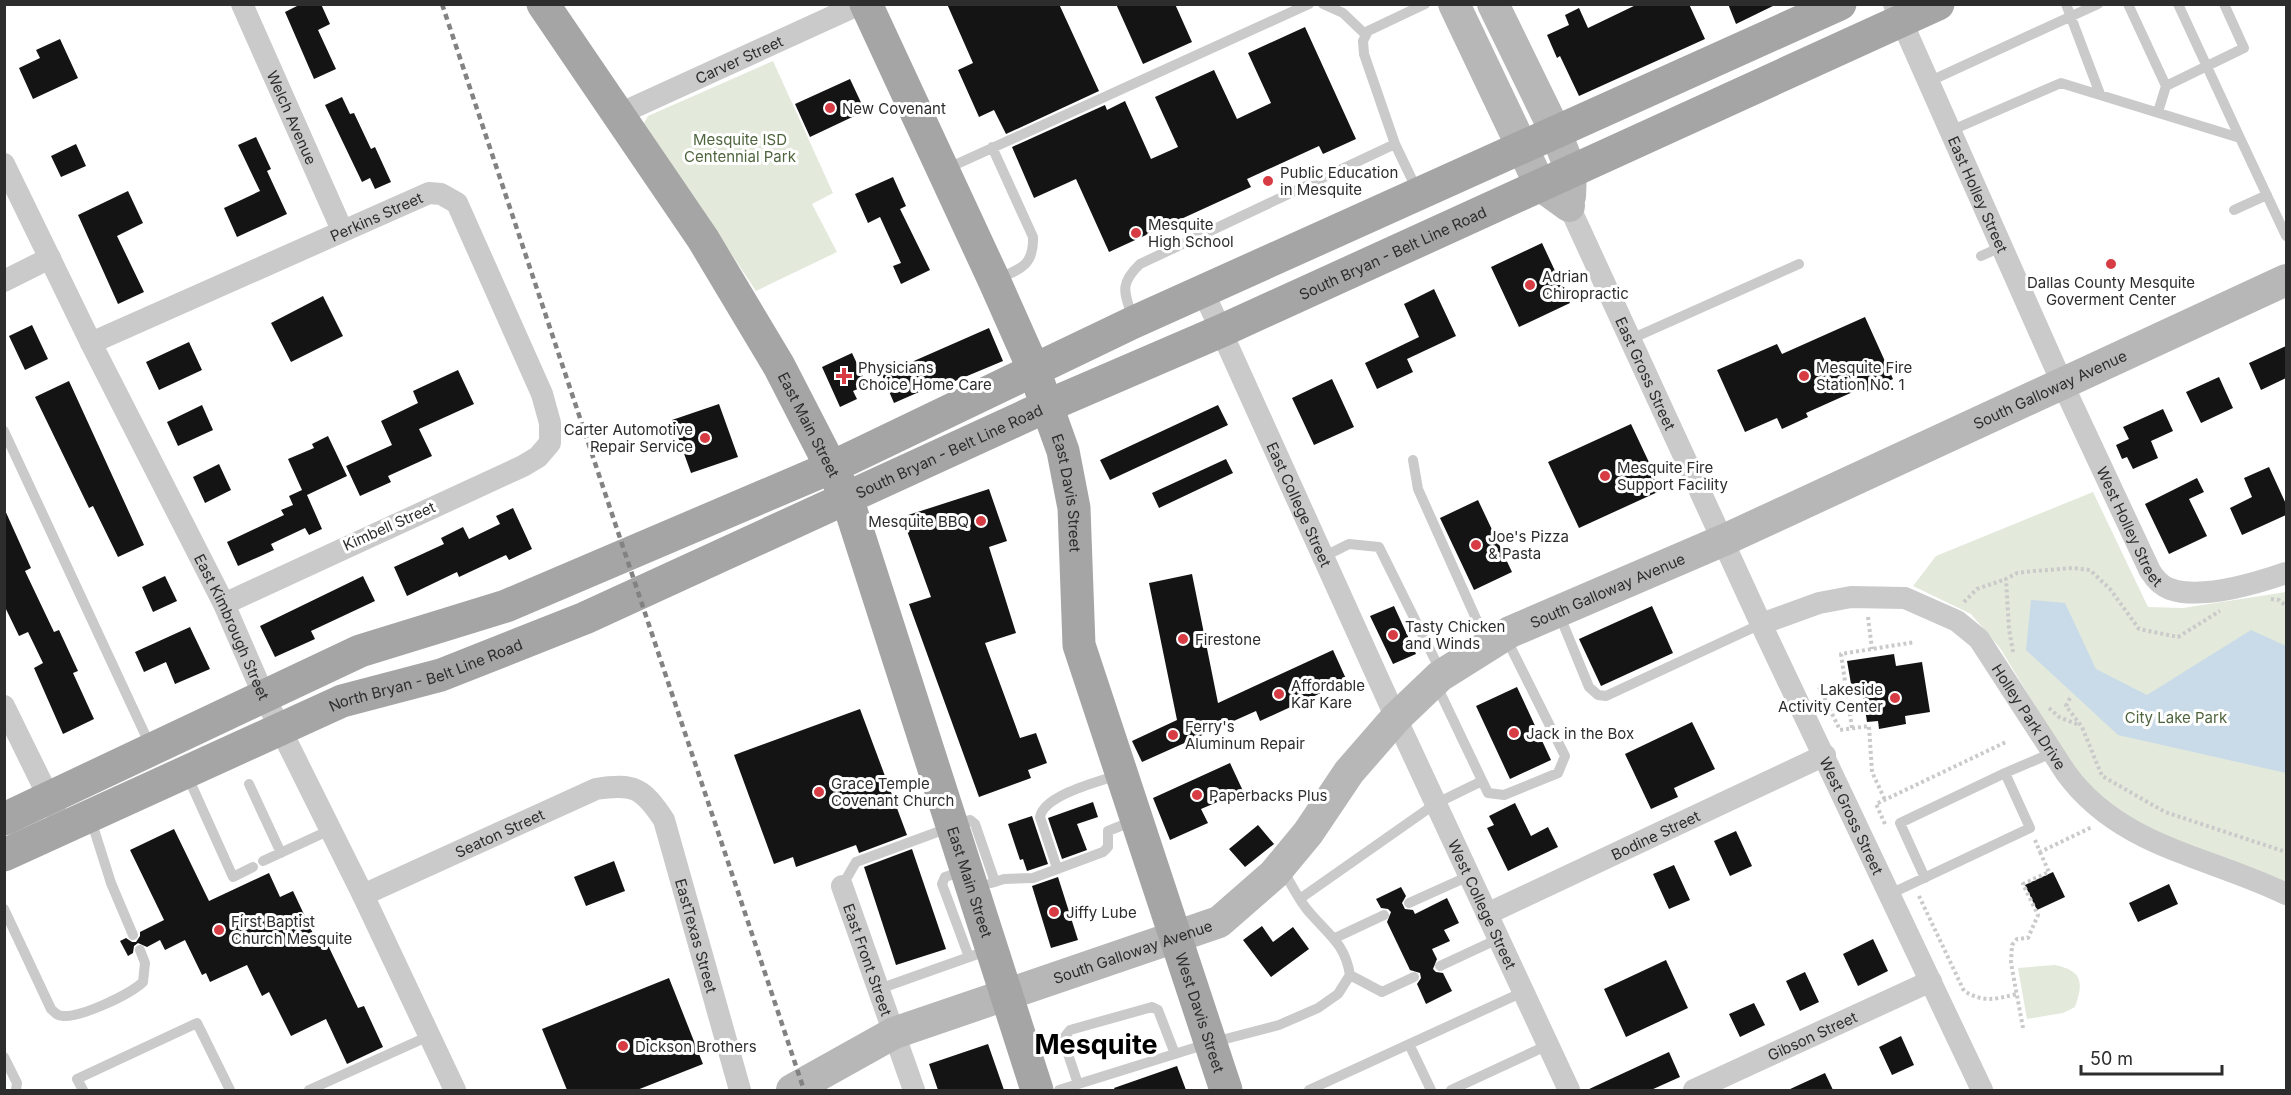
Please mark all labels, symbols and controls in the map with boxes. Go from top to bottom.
street label: Carver Street [692,31,786,88]
street label: Welch Avenue [263,67,321,167]
place label: New Covenant [842,99,946,118]
marker: New Covenant [823,101,837,115]
park label: Mesquite ISD Centennial Park [684,130,797,166]
street label: East Holley Street [1944,133,2012,255]
place label: Public Education in Mesquite [1280,163,1398,199]
marker: Public Education in Mesquite [1261,174,1275,188]
street label: Perkins Street [327,188,426,245]
street label: South Bryan - Belt Line Road [1296,202,1489,304]
place label: Mesquite High School [1148,215,1234,251]
marker: Mesquite High School [1129,226,1143,240]
marker: Dallas County Mesquite Goverment Center [2104,257,2118,271]
place label: Adrian Chiropractic [1542,267,1629,303]
place label: Dallas County Mesquite Goverment Center [2027,273,2195,309]
marker: Adrian Chiropractic [1523,278,1537,292]
street label: East Gross Street [1612,314,1680,433]
street label: South Galloway Avenue [1970,346,2130,433]
place label: Physicians Choice Home Care [858,358,992,394]
place label: Mesquite Fire Station No. 1 [1816,358,1912,394]
marker: Physicians Choice Home Care [835,367,853,385]
street label: East Main Street [774,369,844,480]
marker: Mesquite Fire Station No. 1 [1797,369,1811,383]
street label: South Bryan - Belt Line Road [852,400,1046,502]
place label: Carter Automotive Repair Service [564,420,693,456]
marker: Carter Automotive Repair Service [698,431,712,445]
street label: East Davis Street [1048,431,1085,553]
street label: East College Street [1263,439,1336,570]
place label: Mesquite Fire Support Facility [1617,458,1728,494]
street label: West Holley Street [2093,463,2167,590]
marker: Mesquite Fire Support Facility [1598,469,1612,483]
street label: Kimbell Street [340,497,438,555]
place label: Mesquite BBQ [868,512,969,531]
marker: Mesquite BBQ [974,514,988,528]
place label: Joe's Pizza & Pasta [1488,527,1569,563]
marker: Joe's Pizza & Pasta [1469,538,1483,552]
street label: South Galloway Avenue [1527,548,1688,632]
street label: East Kimbrough Street [190,550,274,703]
place label: Tasty Chicken and Winds [1405,617,1505,653]
marker: Tasty Chicken and Winds [1386,628,1400,642]
place label: Firestone [1195,630,1261,649]
marker: Firestone [1176,632,1190,646]
street label: North Bryan - Belt Line Road [326,634,525,715]
street label: Holley Park Drive [1988,660,2071,773]
place label: Affordable Kar Kare [1291,676,1365,712]
place label: Lakeside Activity Center [1778,680,1883,716]
marker: Affordable Kar Kare [1272,687,1286,701]
marker: Lakeside Activity Center [1888,691,1902,705]
park label: City Lake Park [2125,708,2228,727]
place label: Ferry's Aluminum Repair [1185,717,1305,753]
place label: Jack in the Box [1526,724,1634,743]
marker: Jack in the Box [1507,726,1521,740]
marker: Ferry's Aluminum Repair [1166,728,1180,742]
street label: West Gross Street [1816,754,1888,877]
place label: Grace Temple Covenant Church [831,774,954,810]
marker: Grace Temple Covenant Church [812,785,826,799]
place label: Paperbacks Plus [1209,786,1328,805]
marker: Paperbacks Plus [1190,788,1204,802]
street label: Seaton Street [452,804,547,861]
street label: Bodine Street [1608,806,1703,864]
street label: East Main Street [944,824,997,940]
street label: West College Street [1444,837,1521,972]
street label: EastTexas Street [671,876,722,995]
street label: East Front Street [839,901,897,1018]
place label: Jiffy Lube [1066,903,1137,922]
marker: Jiffy Lube [1047,905,1061,919]
place label: First Baptist Church Mesquite [231,912,352,948]
street label: South Galloway Avenue [1051,916,1215,987]
marker: First Baptist Church Mesquite [212,923,226,937]
street label: West Davis Street [1172,950,1229,1075]
street label: Gibson Street [1764,1007,1860,1064]
district label: Mesquite [1034,1028,1158,1061]
place label: Dickson Brothers [635,1037,757,1056]
scale bar [2081,1038,2222,1076]
marker: Dickson Brothers [616,1039,630,1053]
text: 50 m [2090,1048,2133,1069]

